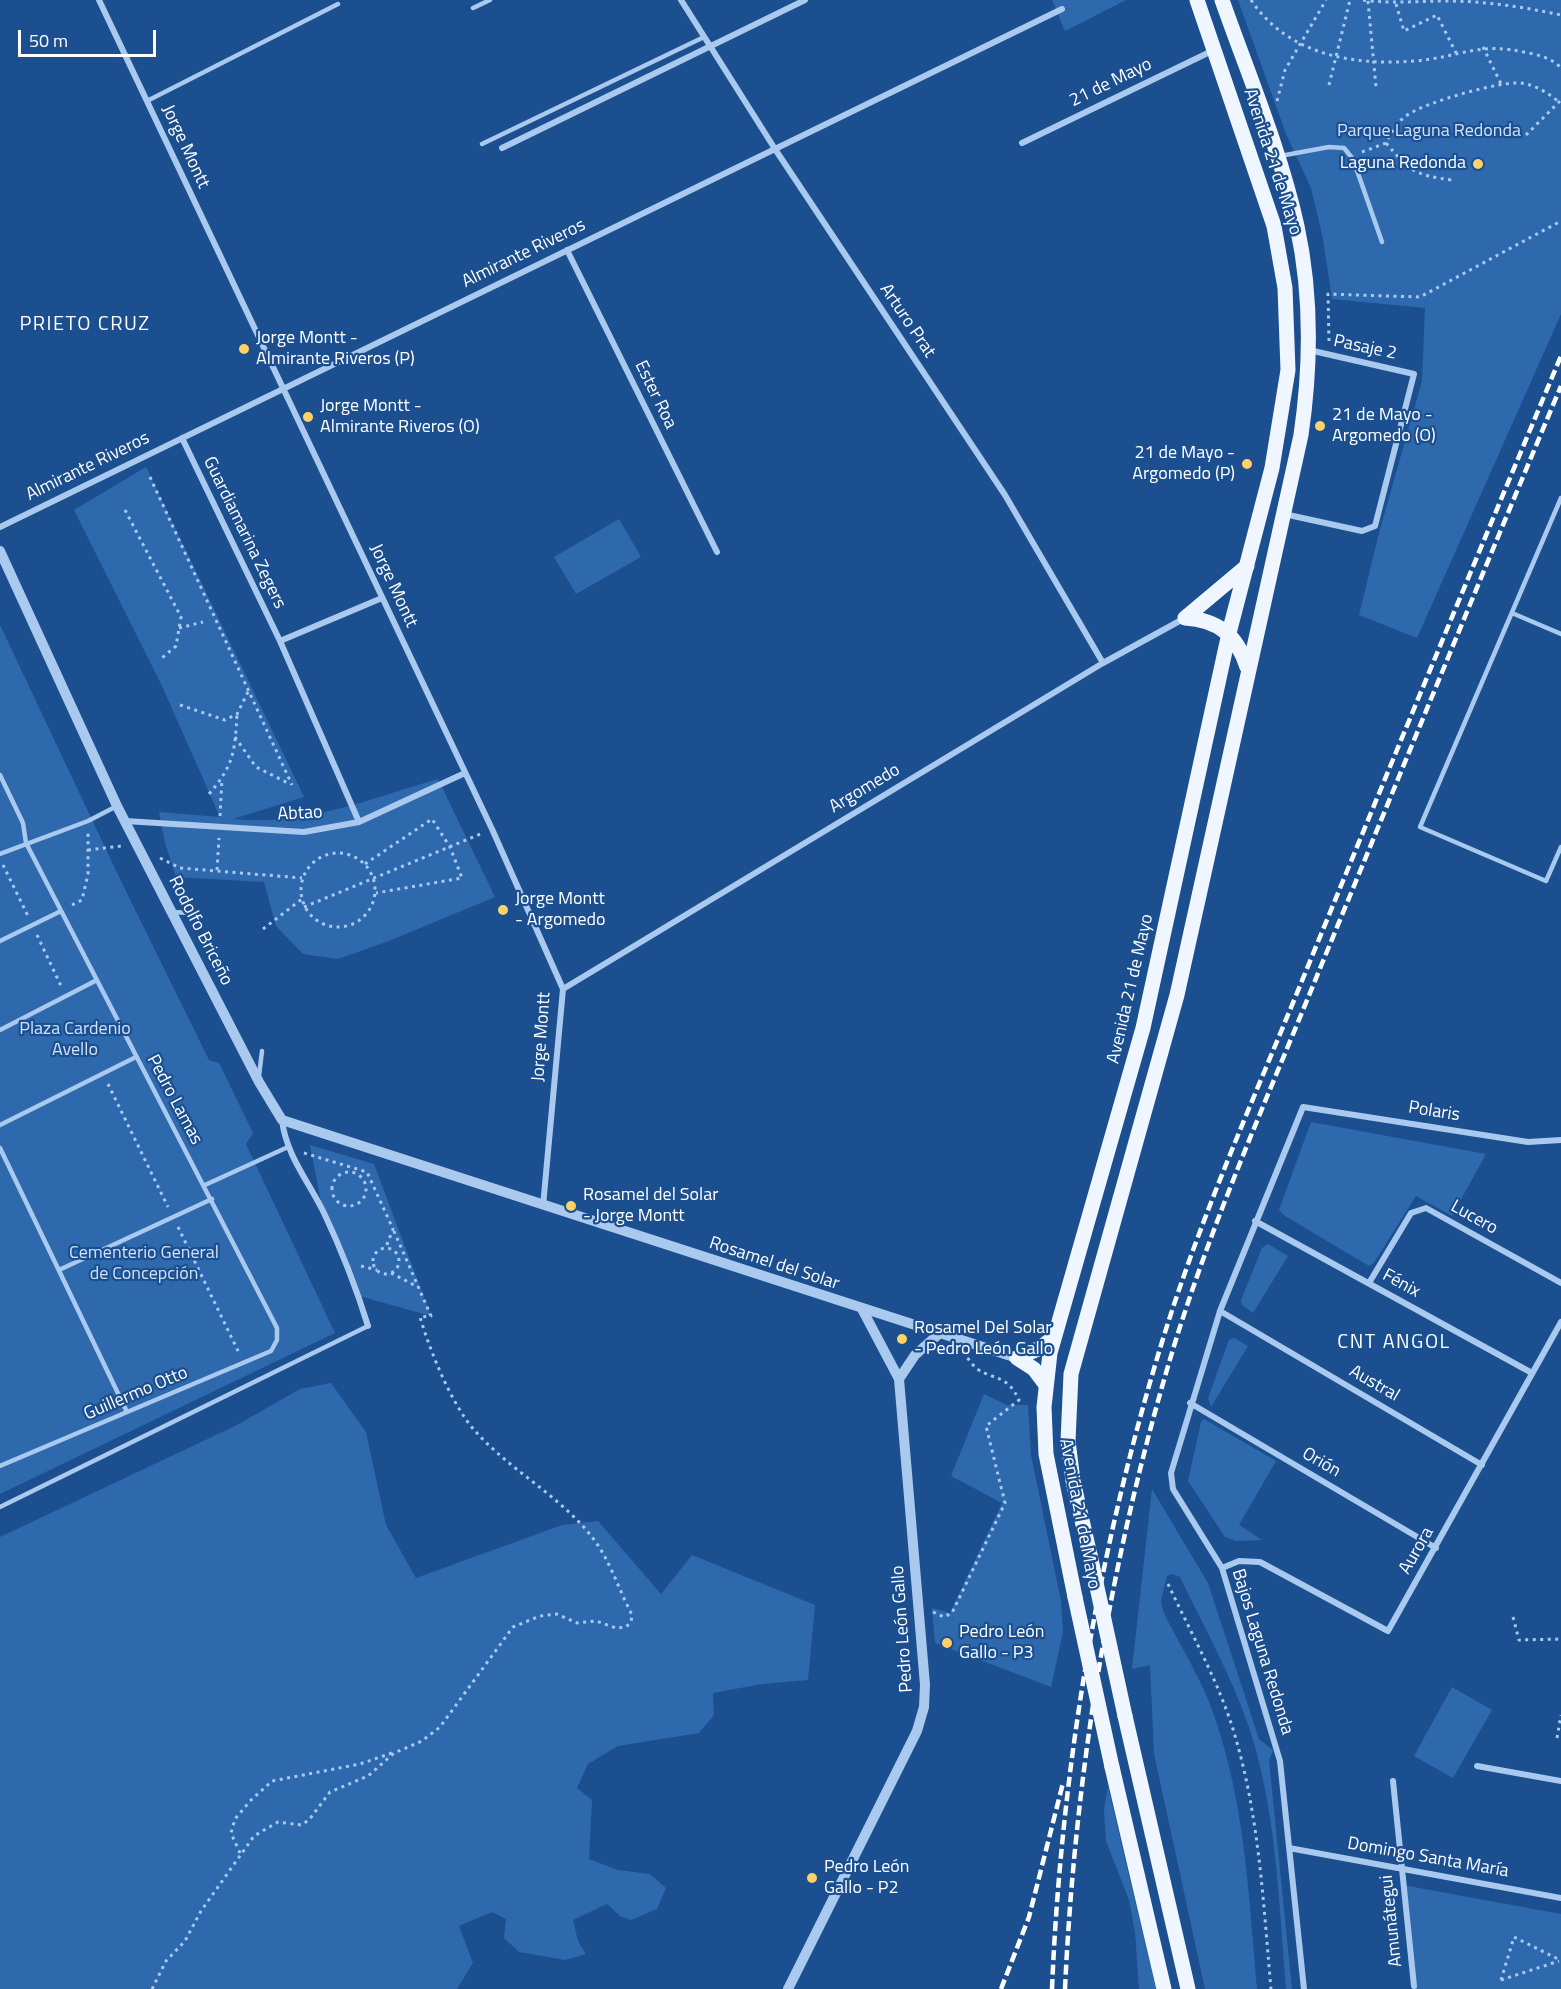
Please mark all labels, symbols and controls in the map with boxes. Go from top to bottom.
scale bar [21,18,159,56]
text: 50 m [29,27,68,54]
street label: 21 de Mayo [1066,54,1156,112]
street label: Avenida 21 de Mayo [1238,86,1306,238]
street label: Jorge Montt [156,102,214,192]
park label: Parque Laguna Redonda [1337,121,1521,143]
place label: Laguna Redonda [1340,153,1466,175]
marker: Laguna Redonda [1471,157,1485,171]
street label: Almirante Riveros [459,215,589,293]
street label: Arturo Prat [874,280,940,362]
district label: PRIETO CRUZ [19,313,151,337]
place label: Jorge Montt - Almirante Riveros (P) [256,328,415,370]
street label: Pasaje 2 [1331,331,1399,365]
marker: Jorge Montt - Almirante Riveros (P) [237,342,251,356]
street label: Ester Roa [629,357,681,433]
place label: Jorge Montt - Almirante Riveros (O) [320,396,480,438]
place label: 21 de Mayo - Argomedo (O) [1332,405,1436,448]
marker: Jorge Montt - Almirante Riveros (O) [301,410,315,424]
marker: 21 de Mayo - Argomedo (O) [1313,419,1327,433]
street label: Almirante Riveros [23,428,153,506]
place label: 21 de Mayo - Argomedo (P) [1132,443,1235,486]
street label: Guardiamarina Zegers [198,453,290,613]
marker: 21 de Mayo - Argomedo (P) [1240,457,1254,471]
street label: Jorge Montt [364,541,422,631]
street label: Argomedo [826,759,904,819]
street label: Abtao [277,802,323,826]
street label: Rodolfo Briceño [163,873,237,989]
place label: Jorge Montt - Argomedo [515,889,606,932]
marker: Jorge Montt - Argomedo [496,903,510,917]
street label: Avenida 21 de Mayo [1103,912,1159,1066]
street label: Jorge Montt [528,991,556,1083]
park label: Plaza Cardenio Avello [19,1019,131,1062]
street label: Pedro Lamas [141,1051,207,1149]
street label: Polaris [1407,1097,1461,1127]
place label: Rosamel del Solar - Jorge Montt [583,1185,718,1228]
street label: Lucero [1447,1196,1501,1240]
marker: Rosamel del Solar - Jorge Montt [564,1199,578,1213]
street label: Rosamel del Solar [706,1233,842,1295]
park label: Cementerio General de Concepción [69,1243,219,1286]
street label: Fénix [1378,1265,1424,1303]
place label: Rosamel Del Solar - Pedro León Gallo [914,1318,1053,1360]
district label: CNT ANGOL [1337,1331,1451,1355]
marker: Rosamel Del Solar - Pedro León Gallo [895,1332,909,1346]
street label: Austral [1345,1361,1403,1407]
street label: Guillermo Otto [81,1362,191,1426]
street label: Avenida 21 de Mayo [1054,1437,1104,1591]
street label: Orión [1298,1443,1344,1483]
street label: Aurora [1395,1523,1439,1579]
street label: Pedro León Gallo [888,1565,918,1693]
street label: Bajos Laguna Redonda [1226,1566,1298,1738]
place label: Pedro León Gallo - P3 [959,1622,1045,1664]
marker: Pedro León Gallo - P3 [940,1636,954,1650]
street label: Domingo Santa María [1346,1833,1510,1883]
place label: Pedro León Gallo - P2 [824,1857,910,1900]
marker: Pedro León Gallo - P2 [805,1871,819,1885]
street label: Amunátegui [1376,1874,1408,1968]

